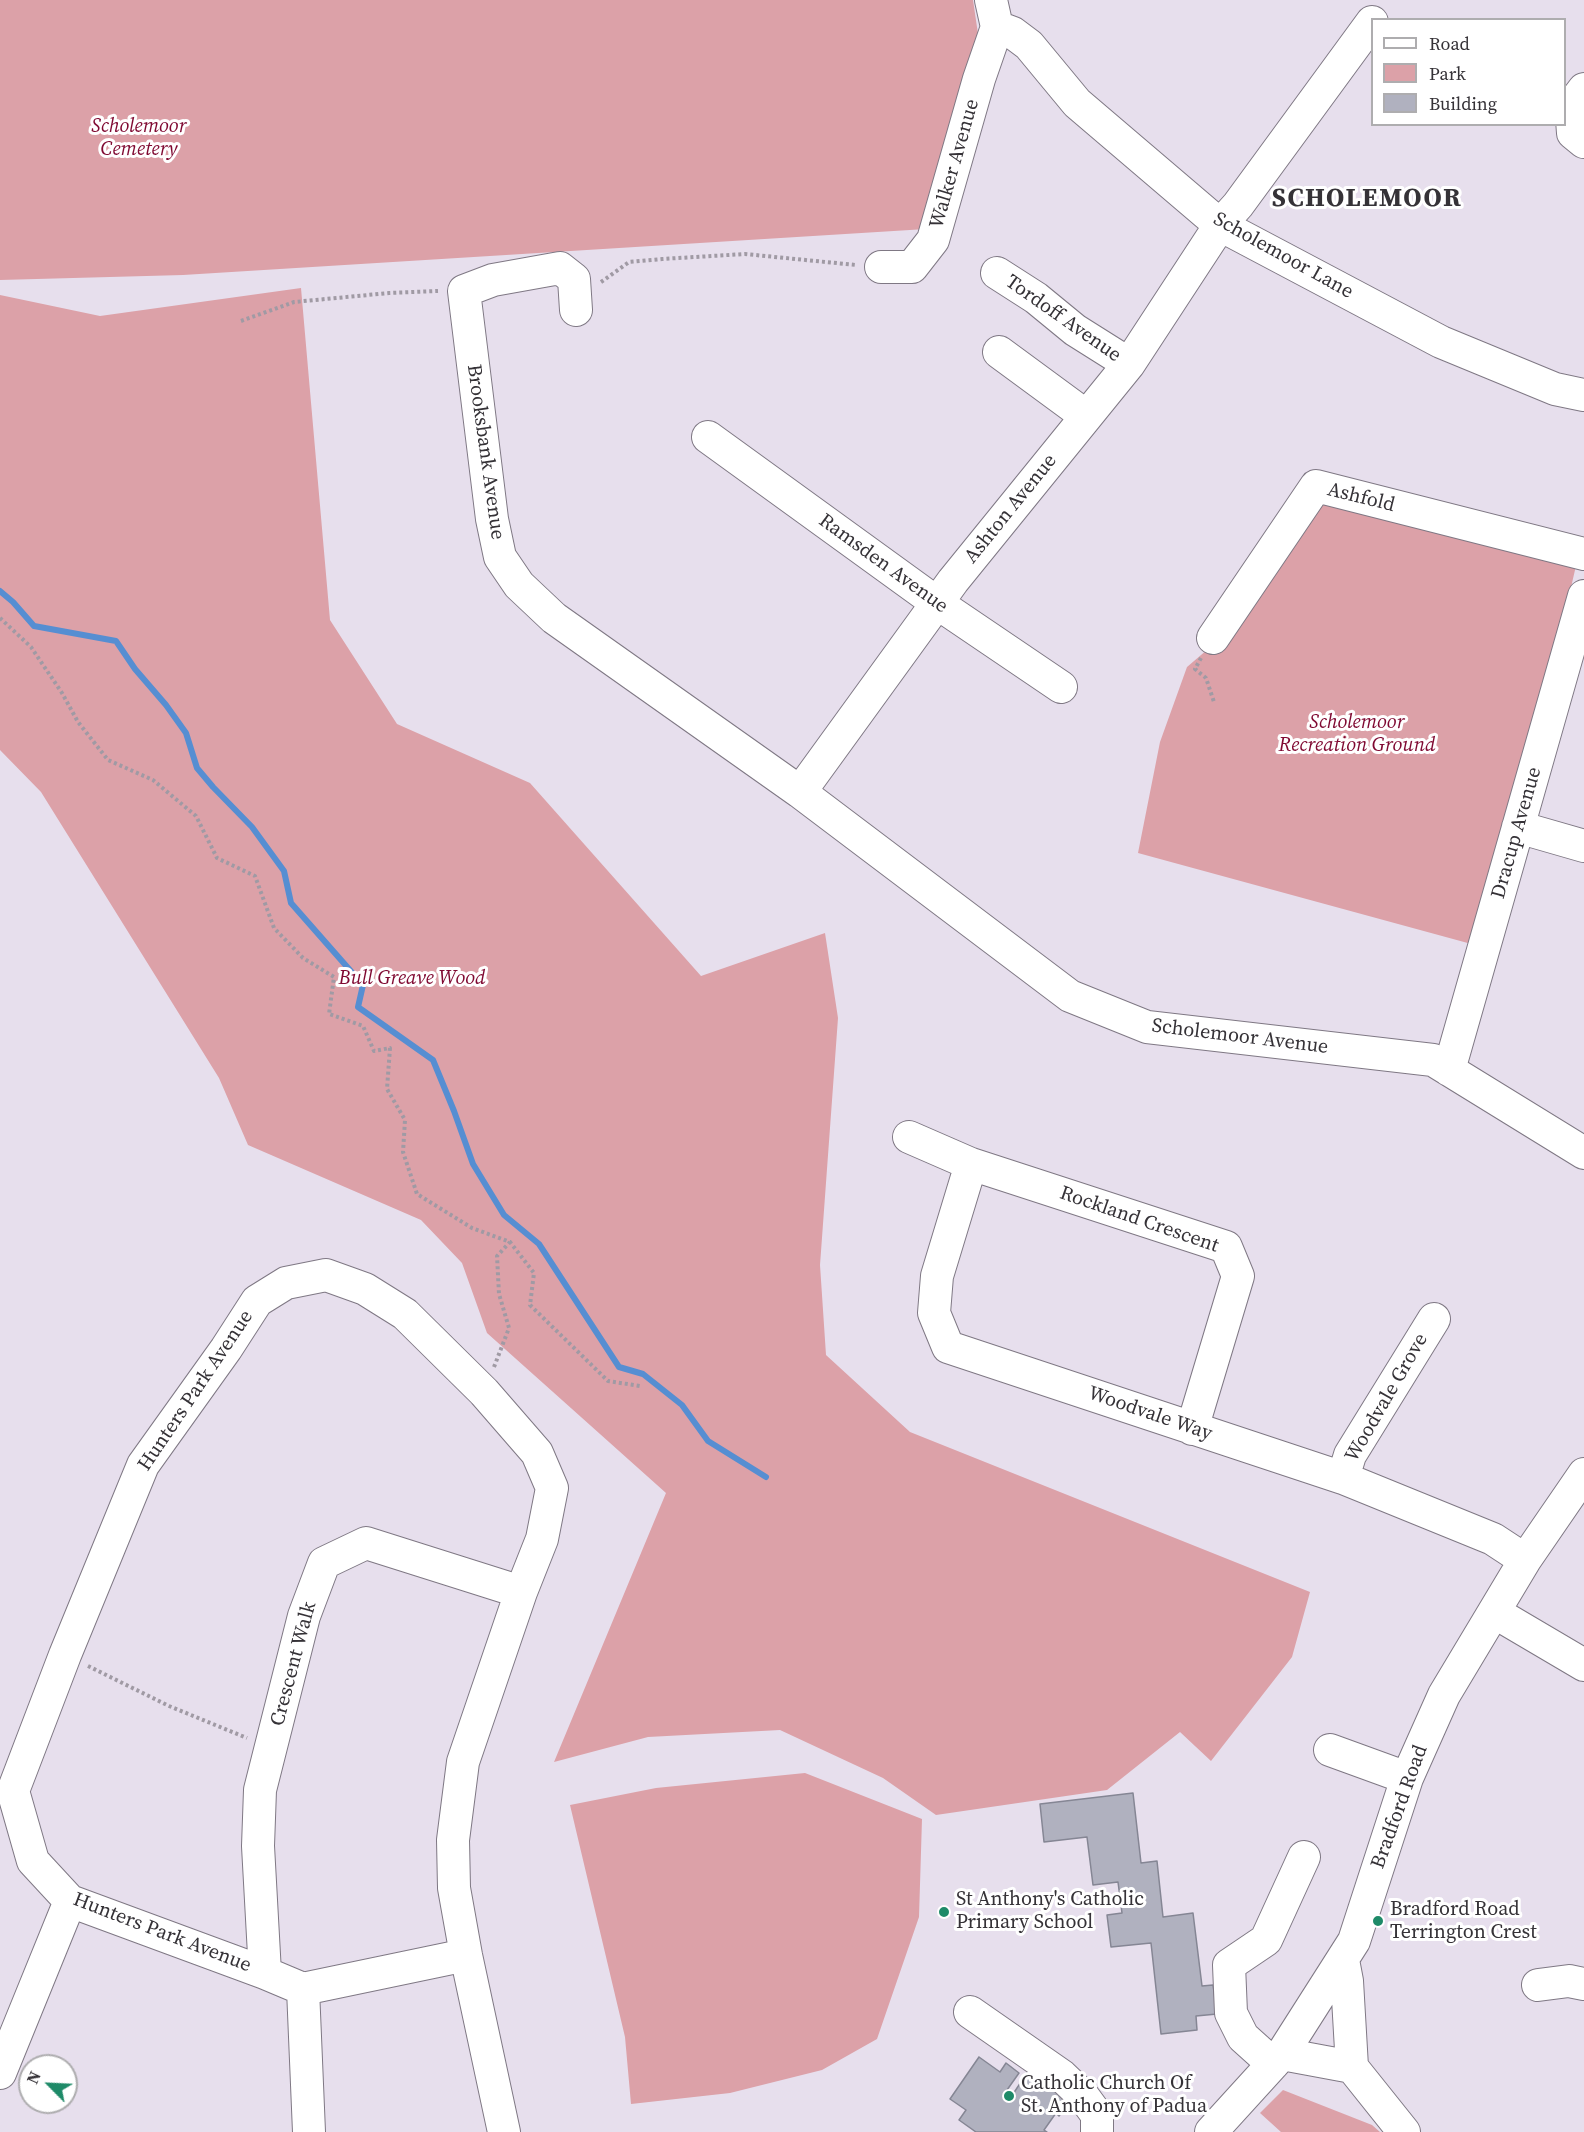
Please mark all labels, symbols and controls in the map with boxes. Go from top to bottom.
legend [1371,18,1566,126]
text: Road [1429,31,1470,56]
text: Park [1429,61,1466,86]
text: Building [1429,91,1497,116]
street label: Walker Avenue [925,97,985,231]
park label: Scholemoor Cemetery [91,115,187,162]
district label: SCHOLEMOOR [1272,183,1462,215]
street label: Scholemoor Lane [1209,208,1357,304]
street label: Tordoff Avenue [1001,270,1125,368]
street label: Brooksbank Avenue [461,363,509,541]
street label: Ashton Avenue [960,450,1062,568]
street label: Ashfold [1325,478,1397,518]
street label: Ramsden Avenue [814,509,952,619]
park label: Scholemoor Recreation Ground [1279,711,1435,758]
street label: Dracup Avenue [1487,764,1547,902]
park label: Bull Greave Wood [339,967,485,991]
street label: Scholemoor Avenue [1150,1014,1330,1060]
street label: Rockland Crescent [1056,1182,1222,1258]
street label: Hunters Park Avenue [133,1306,259,1476]
street label: Woodvale Grove [1340,1329,1434,1467]
street label: Woodvale Way [1085,1382,1215,1446]
street label: Crescent Walk [266,1599,322,1729]
street label: Bradford Road [1367,1742,1433,1872]
street label: Hunters Park Avenue [70,1888,254,1978]
place label: St Anthony's Catholic Primary School [956,1888,1144,1935]
place label: Bradford Road Terrington Crest [1390,1898,1537,1945]
marker: St Anthony's Catholic Primary School [937,1905,951,1919]
marker: Bradford Road Terrington Crest [1371,1914,1385,1928]
north arrow [18,2054,78,2114]
text: N [21,2068,46,2087]
place label: Catholic Church Of St. Anthony of Padua [1021,2072,1207,2119]
marker: Catholic Church Of St. Anthony of Padua [1002,2089,1016,2103]

